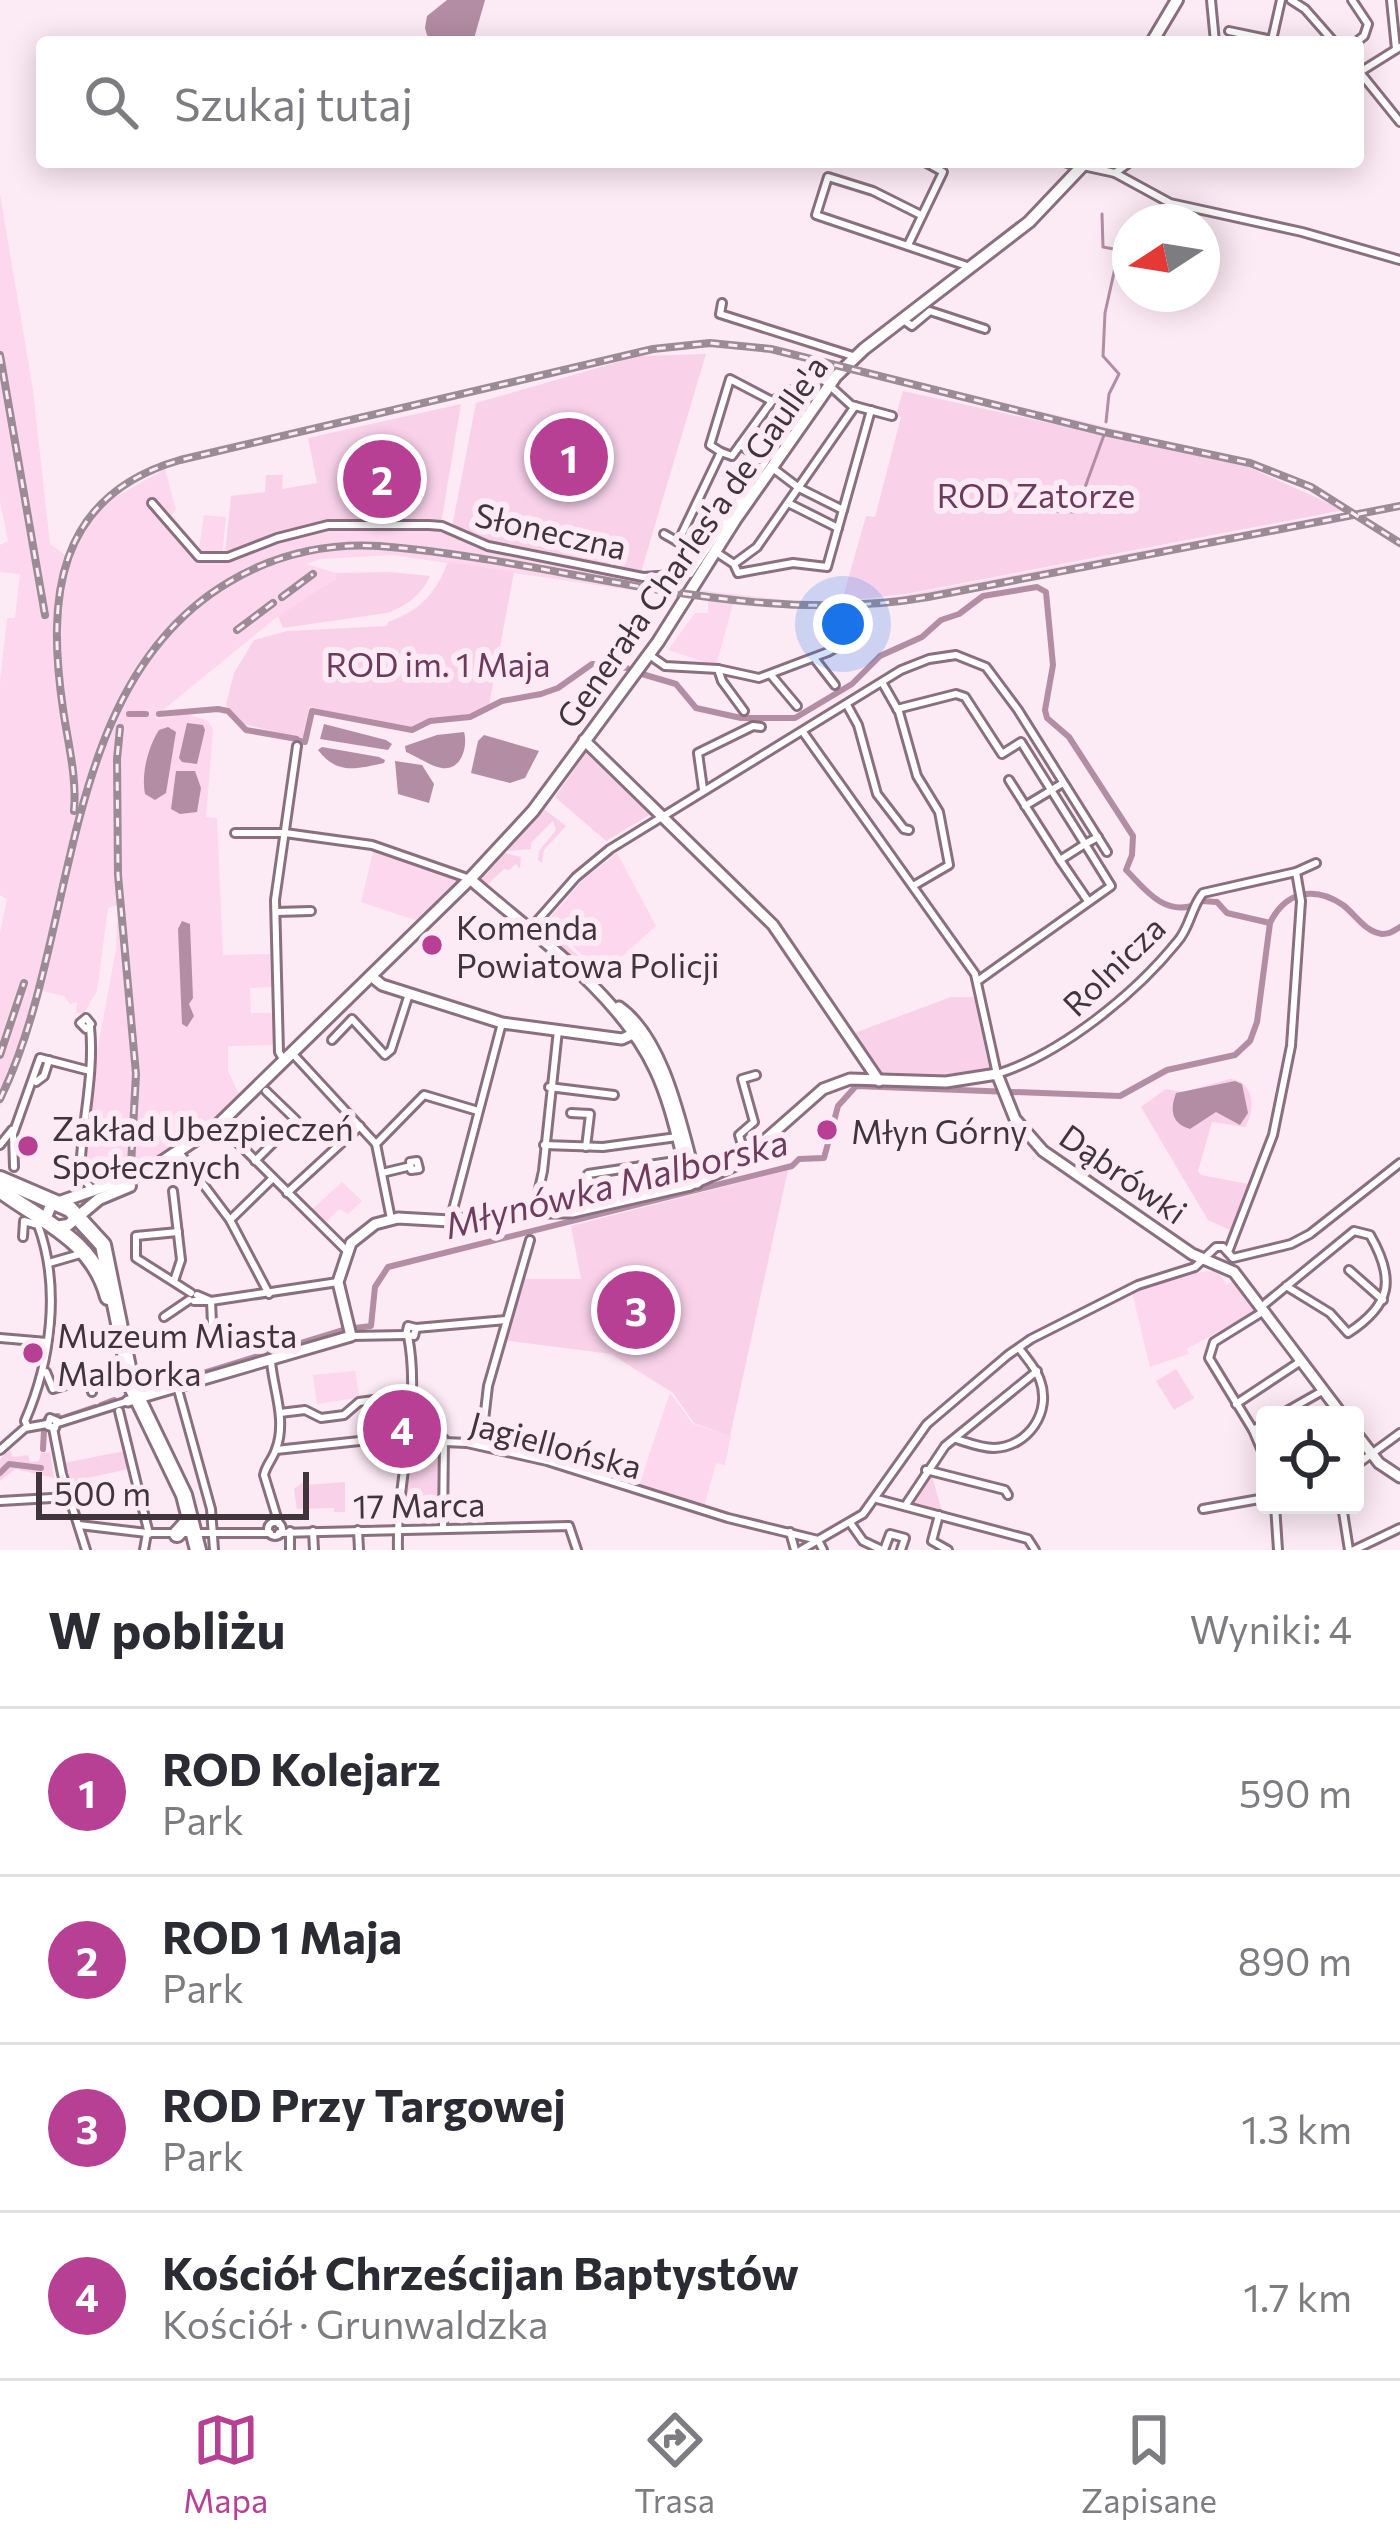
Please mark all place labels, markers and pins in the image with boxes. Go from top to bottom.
pin: 1 [530,412,608,502]
pin: 2 [343,434,421,524]
place label: Komenda Powiatowa Policji [456,906,719,985]
marker: Komenda Powiatowa Policji [419,932,445,958]
place label: Zakład Ubezpieczeń Społecznych [52,1107,354,1186]
place label: Młyn Górny [851,1110,1027,1151]
marker: Młyn Górny [814,1117,840,1143]
marker: Zakład Ubezpieczeń Społecznych [15,1133,41,1159]
pin: 3 [597,1265,675,1355]
place label: Muzeum Miasta Malborka [57,1314,297,1393]
marker: Muzeum Miasta Malborka [20,1340,46,1366]
pin: 4 [363,1384,441,1474]

